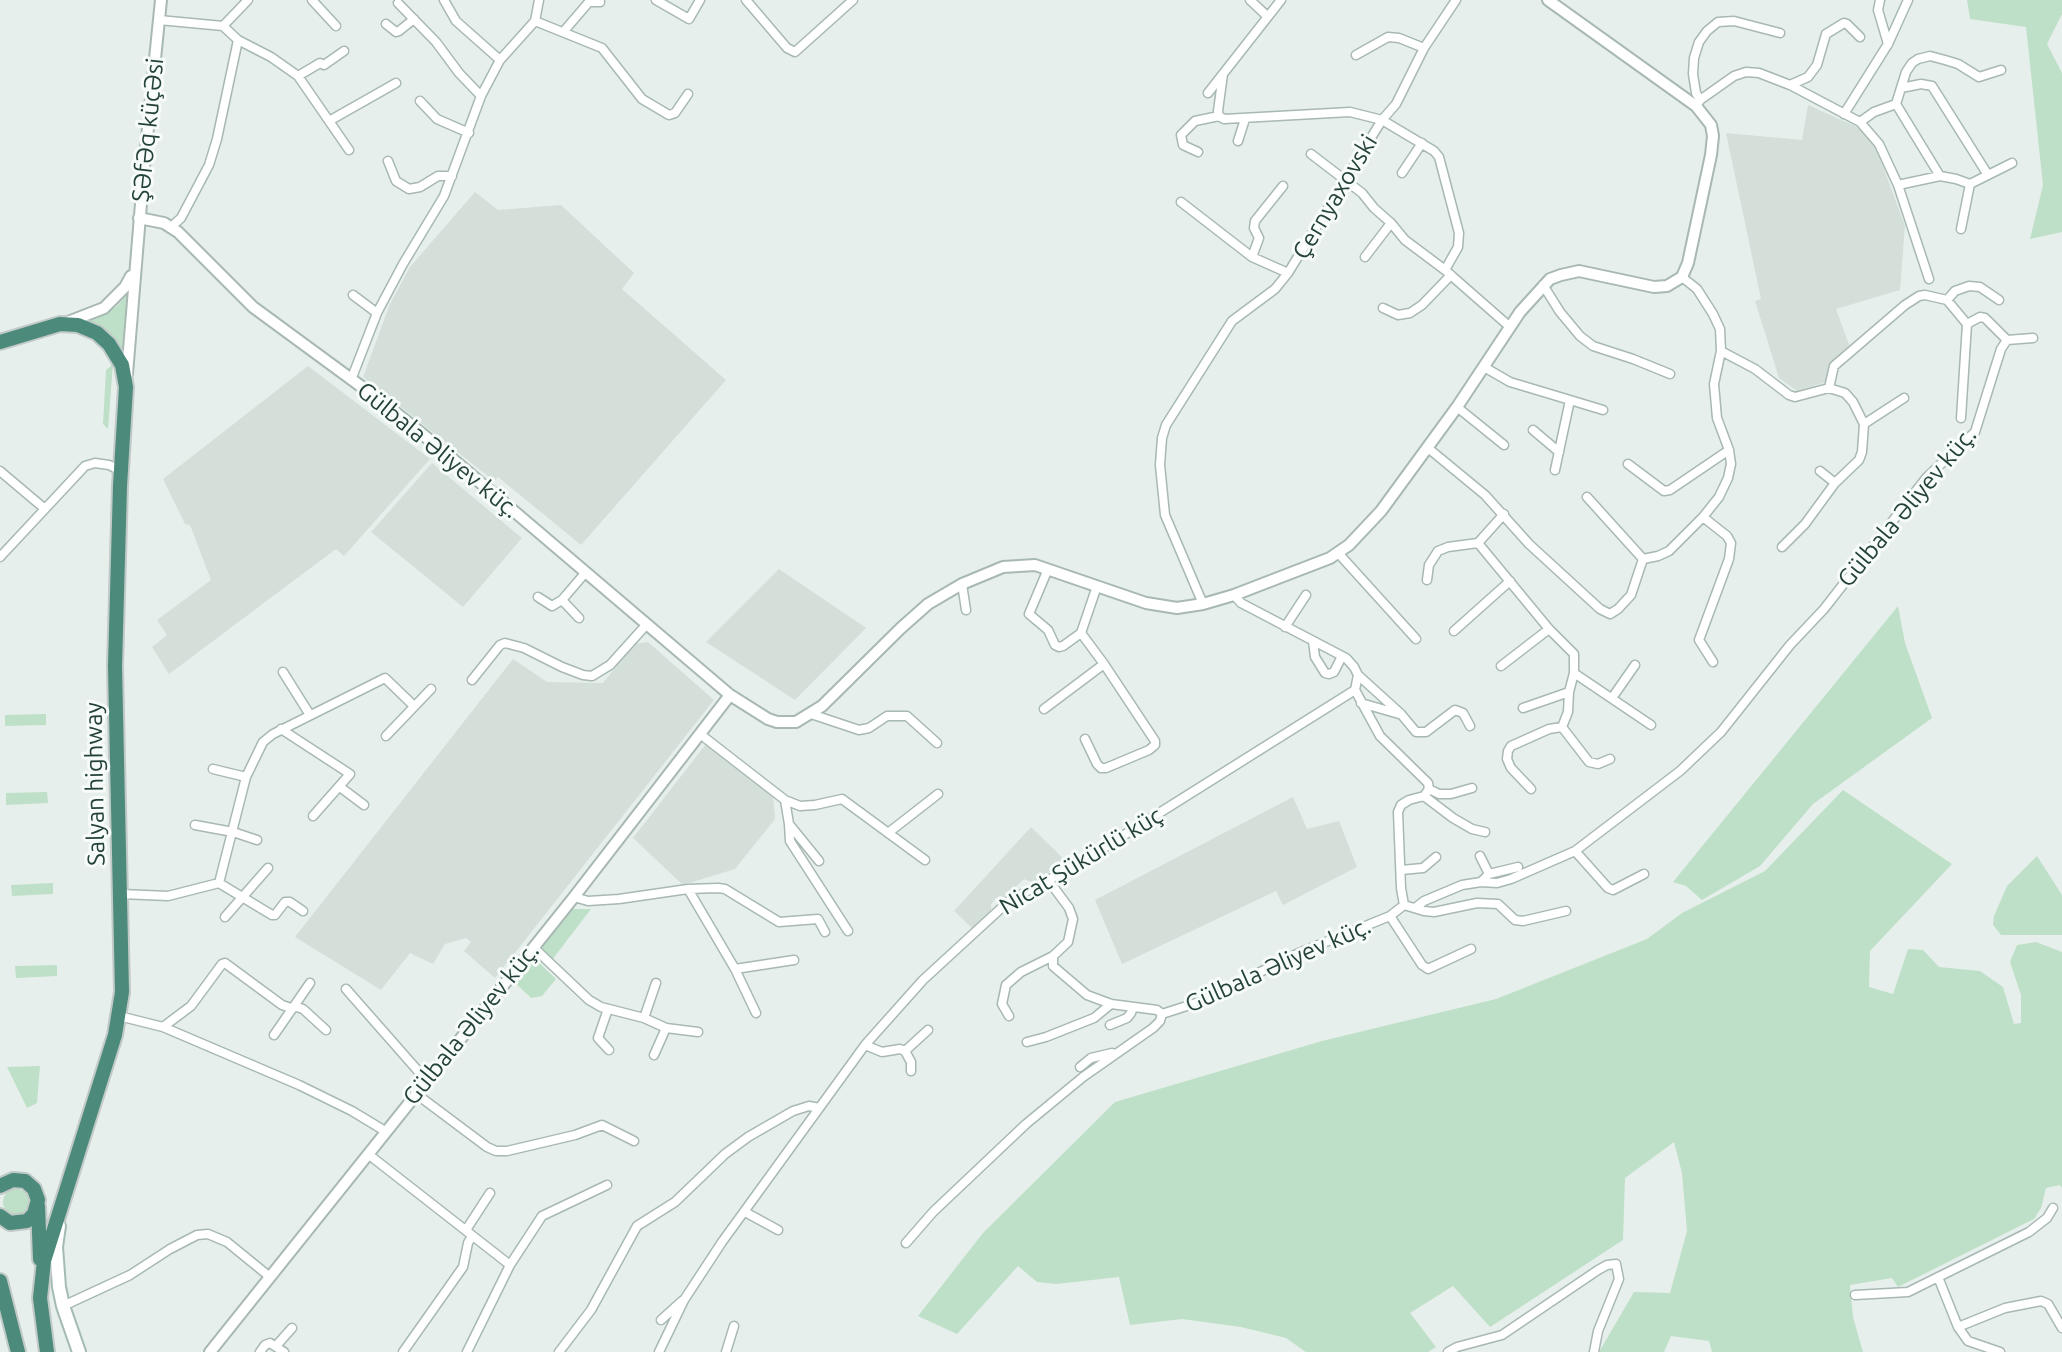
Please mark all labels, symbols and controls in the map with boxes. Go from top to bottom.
street label: Şəfəq küçəsi [126,57,170,203]
street label: Çernyaxovski [1287,129,1383,265]
street label: Gülbala Əliyev küç. [351,376,525,524]
street label: Gülbala Əliyev küç. [1832,421,1982,593]
street label: Salyan highway [79,702,111,866]
street label: Nicat Şükürlü küç [994,801,1168,921]
street label: Gülbala Əliyev küç. [1181,911,1375,1019]
street label: Gülbala Əliyev küç. [397,937,545,1111]

